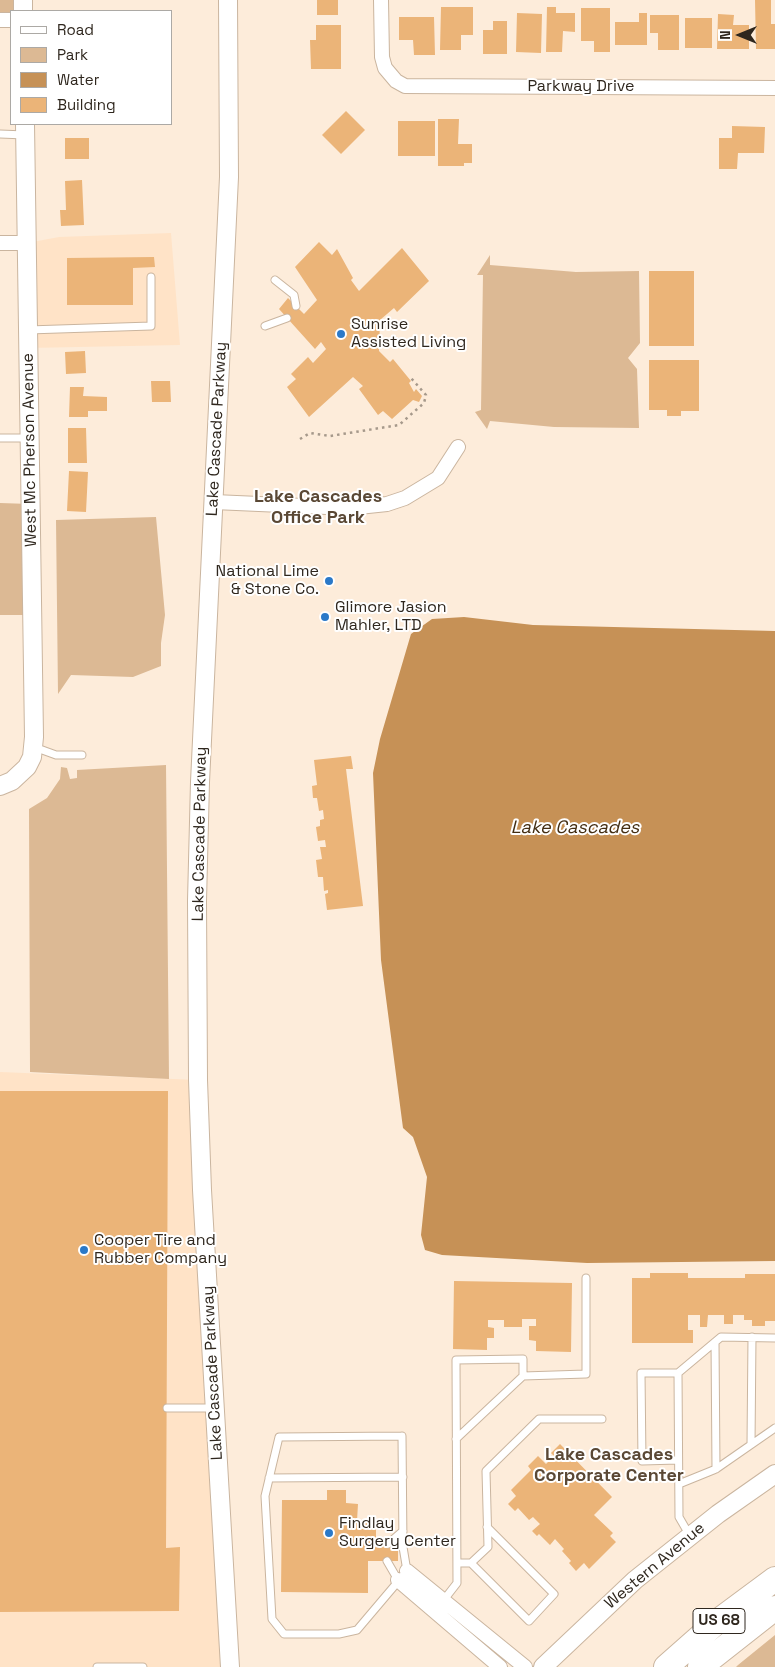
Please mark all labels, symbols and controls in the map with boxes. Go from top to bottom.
legend [10,10,172,125]
north arrow [715,10,765,60]
text: Road [57,20,94,39]
text: N [716,30,734,40]
text: Park [57,45,88,64]
text: Water [57,70,99,89]
street label: Parkway Drive [527,77,635,97]
text: Building [57,95,116,114]
place label: Sunrise Assisted Living [351,315,466,353]
marker: Sunrise Assisted Living [335,328,347,340]
street label: Lake Cascade Parkway [203,341,231,517]
street label: West Mc Pherson Avenue [19,353,41,547]
district label: Lake Cascades Office Park [254,486,382,528]
place label: National Lime & Stone Co. [216,562,319,600]
marker: National Lime & Stone Co. [323,575,335,587]
place label: Glimore Jasion Mahler, LTD [335,598,447,636]
marker: Glimore Jasion Mahler, LTD [319,611,331,623]
street label: Lake Cascade Parkway [189,746,211,922]
water label: Lake Cascades [511,817,639,839]
place label: Cooper Tire and Rubber Company [94,1231,227,1269]
marker: Cooper Tire and Rubber Company [78,1244,90,1256]
street label: Lake Cascade Parkway [199,1285,227,1461]
district label: Lake Cascades Corporate Center [534,1444,684,1486]
place label: Findlay Surgery Center [339,1514,456,1552]
street label: Western Avenue [601,1519,709,1613]
marker: Findlay Surgery Center [323,1527,335,1539]
road number: US 68 [693,1608,745,1634]

